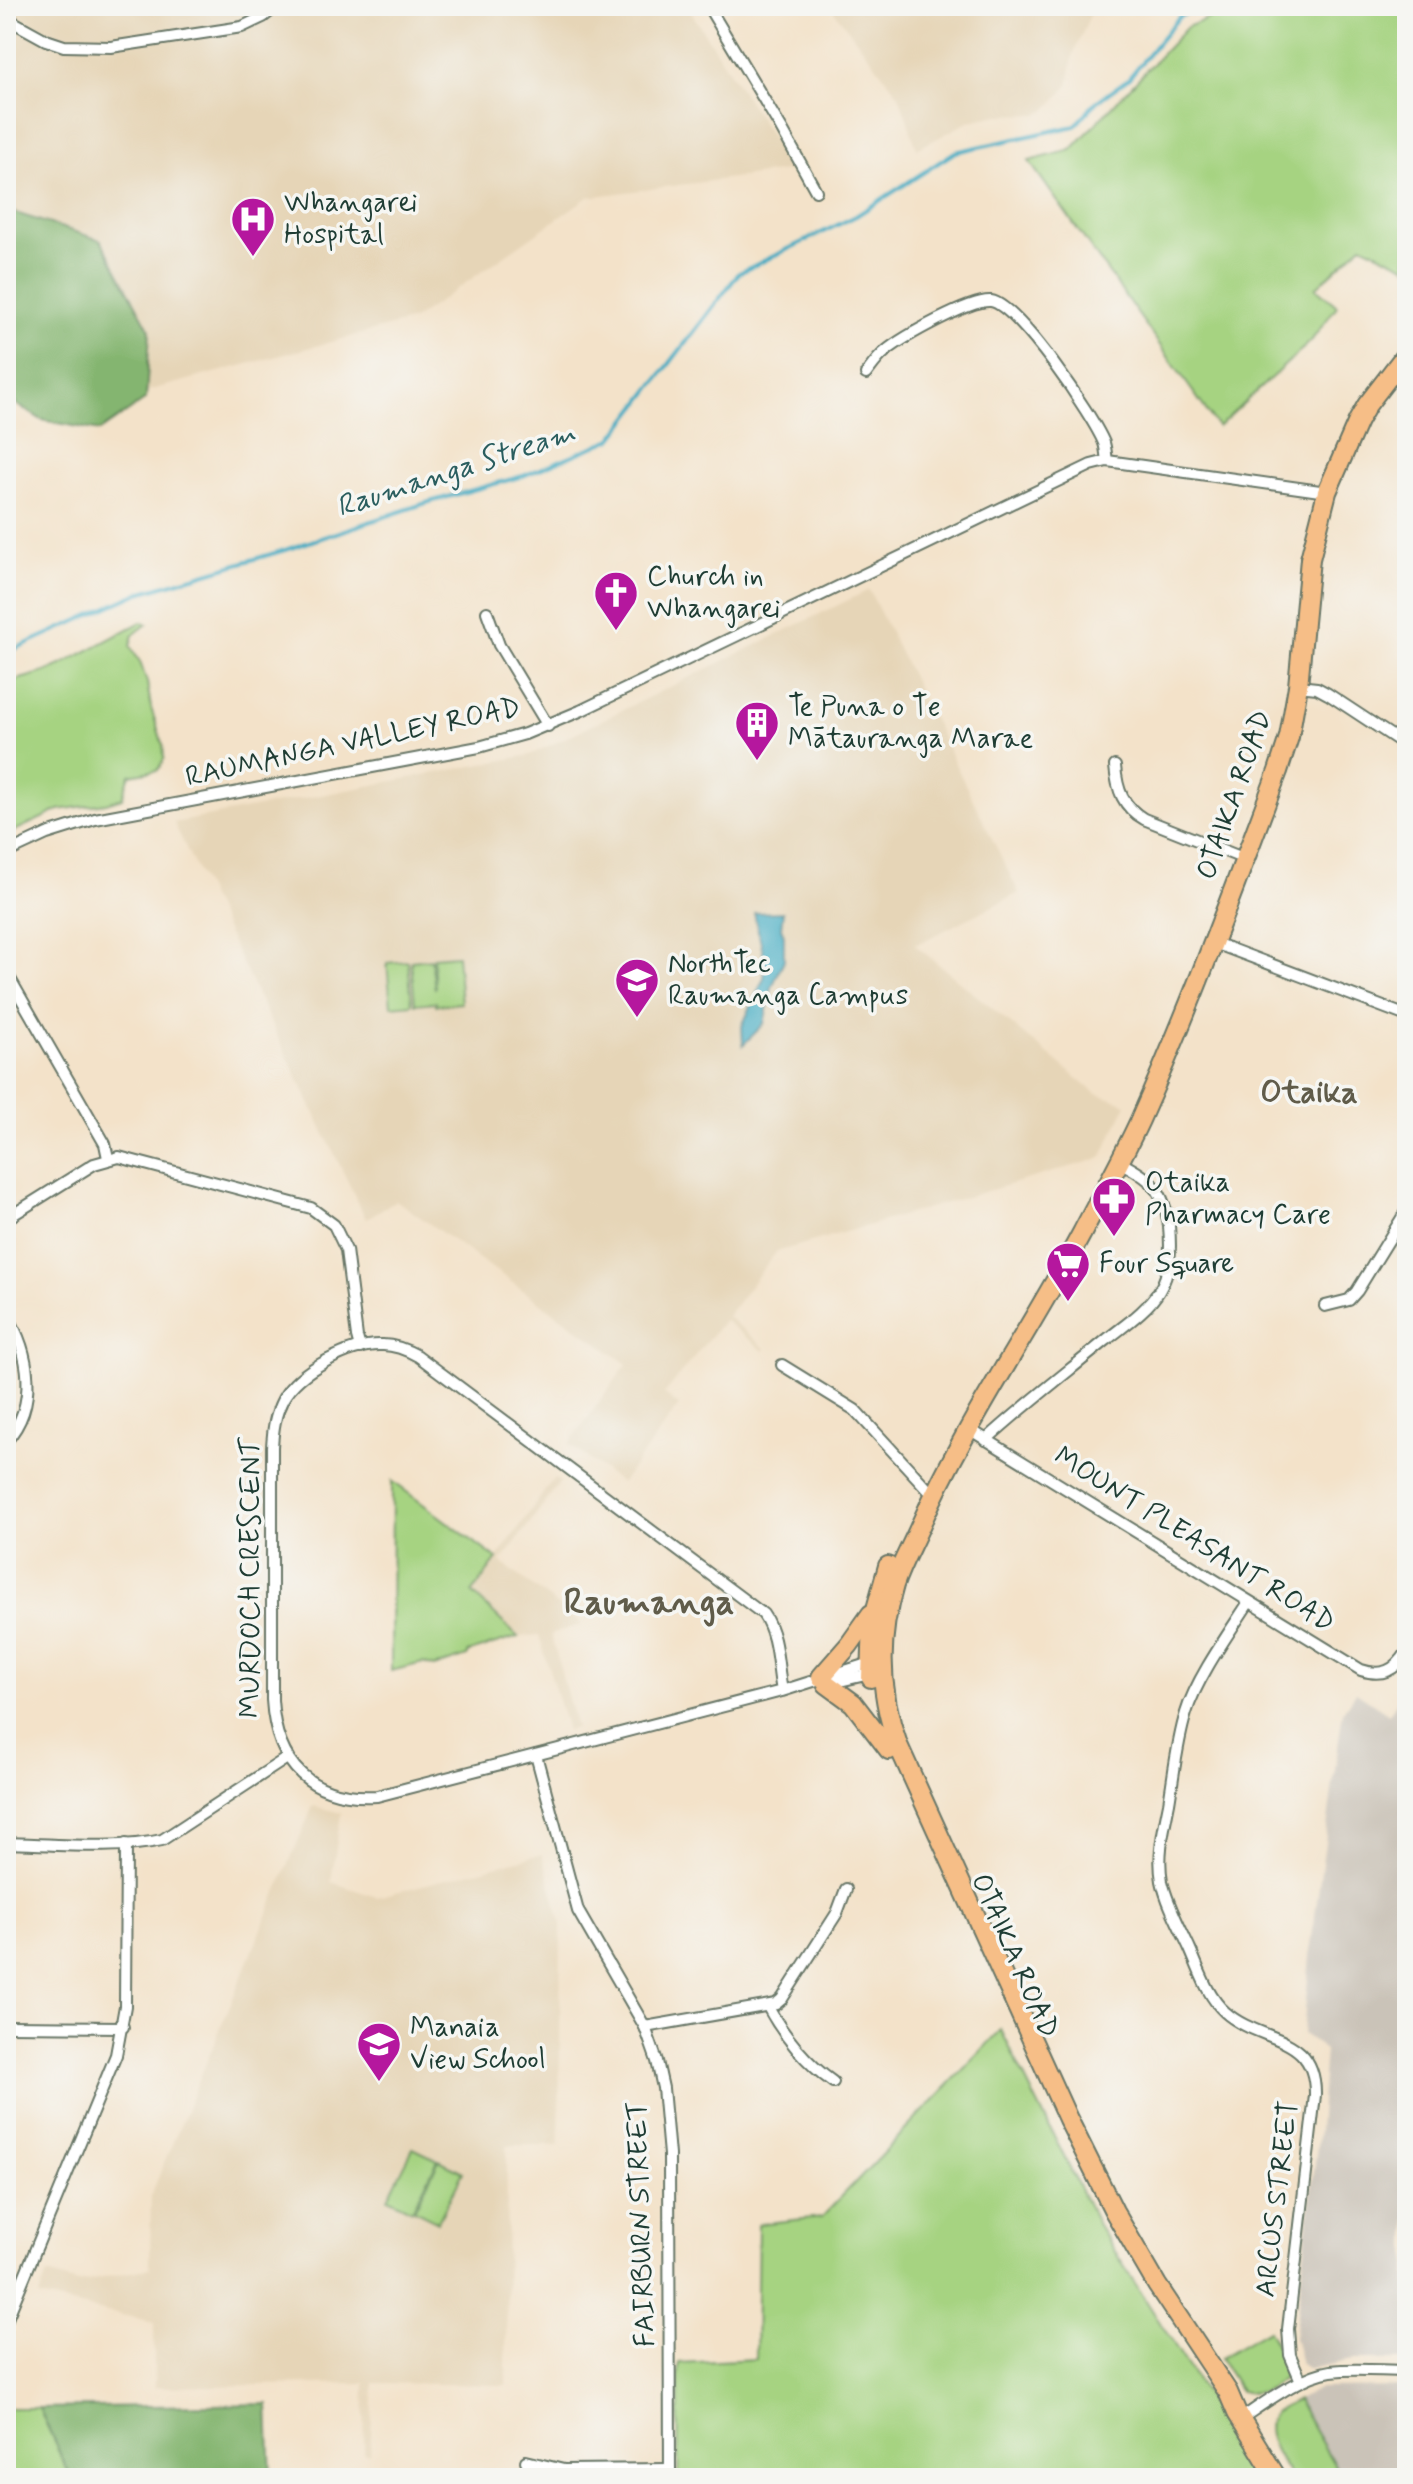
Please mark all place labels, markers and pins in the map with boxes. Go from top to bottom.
place label: Whangarei Hospital [284,185,417,254]
hospital icon: Whangarei Hospital [229,195,277,258]
place label: Church in Whangarei [647,559,780,628]
church icon: Church in Whangarei [592,569,640,632]
place label: Te Puna o Te Mātauranga Marae [788,689,1033,758]
building icon: Te Puna o Te Mātauranga Marae [733,699,781,762]
place label: NorthTec Raumanga Campus [668,946,908,1015]
school or university icon: NorthTec Raumanga Campus [613,956,661,1019]
place label: Otaika Pharmacy Care [1145,1165,1331,1234]
pharmacy icon: Otaika Pharmacy Care [1090,1175,1138,1238]
supermarket icon: Four Square [1044,1240,1092,1303]
place label: Four Square [1099,1246,1234,1283]
place label: Manaia View School [410,2010,546,2079]
school or university icon: Manaia View School [355,2020,403,2083]

